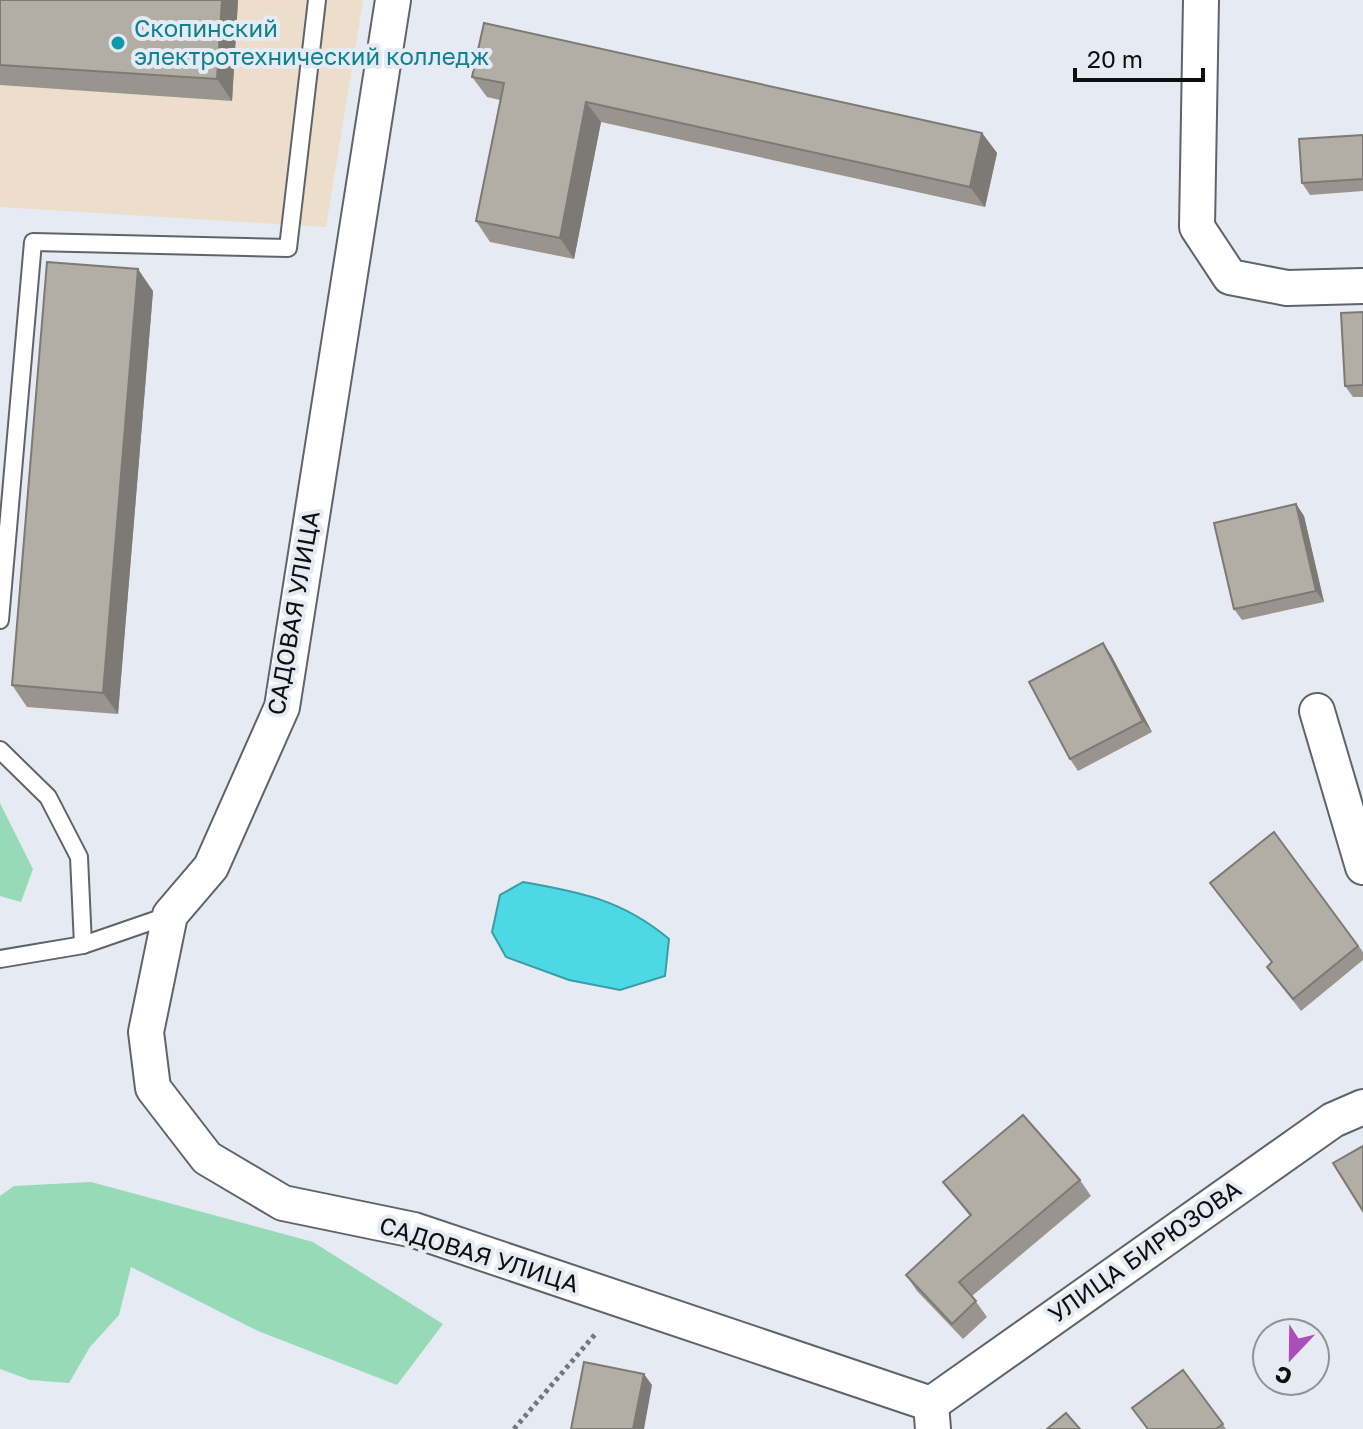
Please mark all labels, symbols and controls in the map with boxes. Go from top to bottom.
place label: Скопинский электротехнический колледж [134,13,489,70]
scale bar [1075,32,1203,82]
marker: Скопинский электротехнический колледж [109,34,127,52]
text: 20 m [1087,44,1143,73]
street label: САДОВАЯ УЛИЦА [260,508,325,717]
street label: УЛИЦА БИРЮЗОВА [1042,1173,1246,1328]
street label: САДОВАЯ УЛИЦА [376,1209,583,1298]
north arrow [1251,1317,1331,1397]
text: С [1271,1361,1296,1391]

